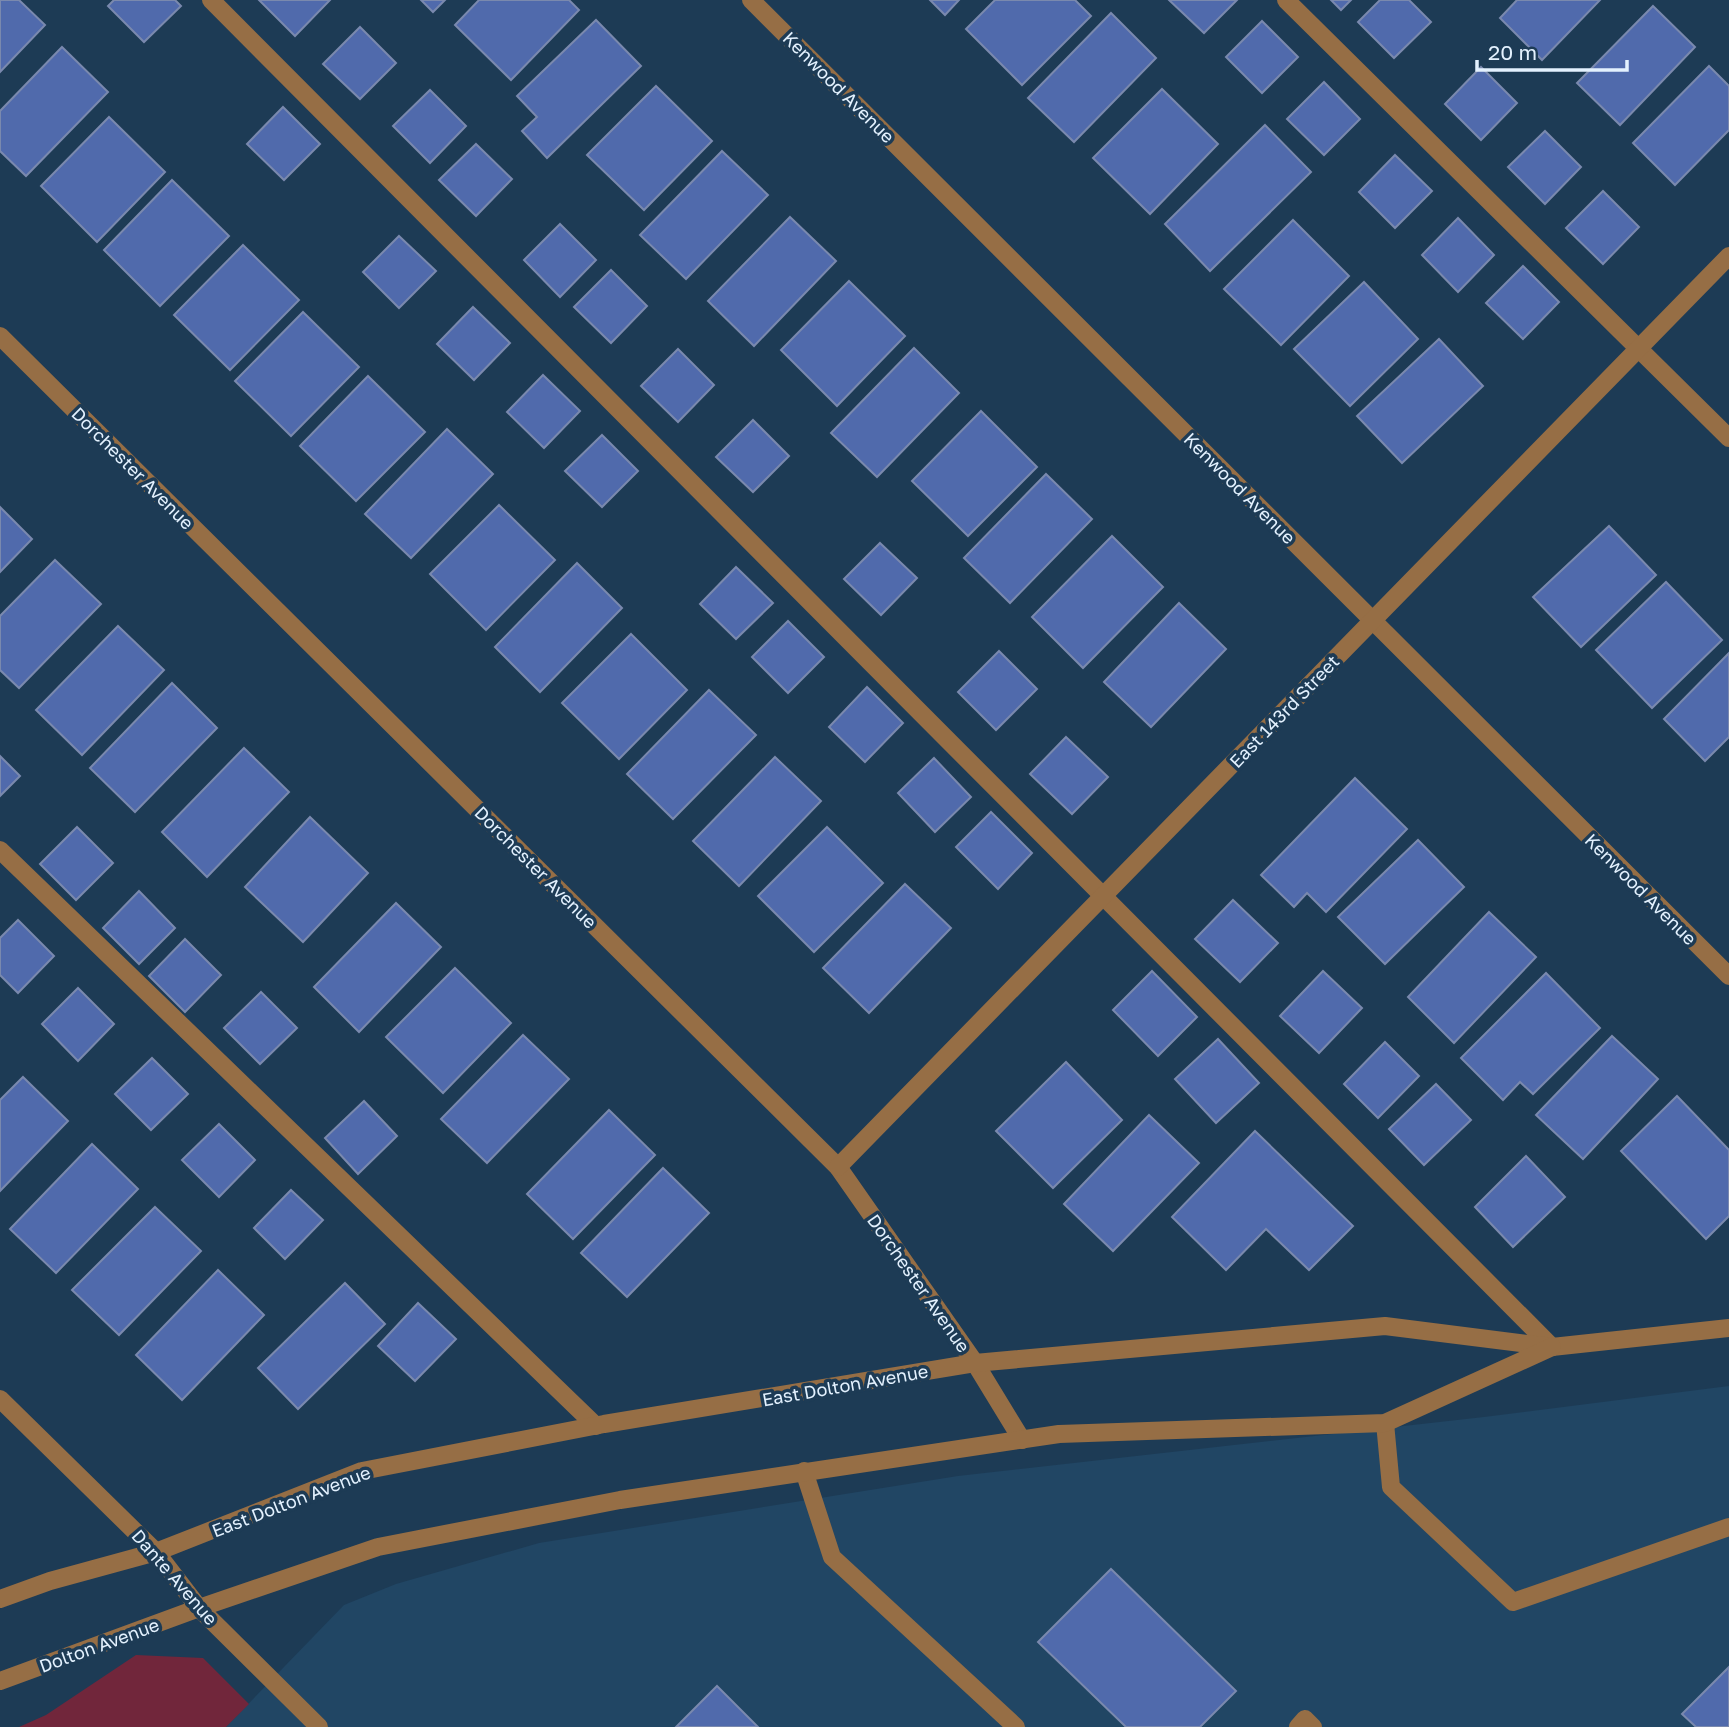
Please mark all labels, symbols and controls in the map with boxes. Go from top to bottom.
street label: Kenwood Avenue [779,27,899,147]
scale bar [1477,28,1628,72]
text: 20 m [1488,39,1537,65]
street label: Dorchester Avenue [67,402,199,534]
street label: Kenwood Avenue [1180,428,1300,548]
street label: East 143rd Street [1225,650,1343,772]
street label: Dorchester Avenue [470,801,602,933]
street label: Kenwood Avenue [1581,829,1701,949]
street label: Dorchester Avenue [863,1210,975,1356]
street label: East Dolton Avenue [760,1360,930,1410]
street label: East Dolton Avenue [209,1461,373,1541]
street label: Dante Avenue [128,1525,222,1629]
street label: Dolton Avenue [36,1613,162,1677]

